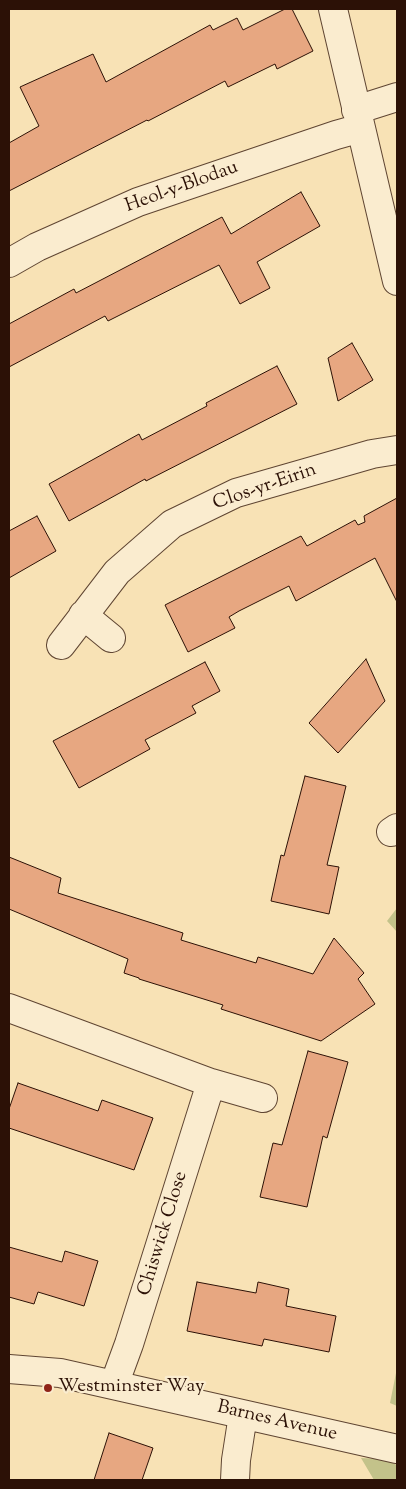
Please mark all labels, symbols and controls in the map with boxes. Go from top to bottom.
street label: Heol-y-Blodau [123,157,241,219]
street label: Clos-yr-Eirin [210,460,320,516]
street label: Chiswick Close [134,1169,194,1299]
place label: Westminster Way [58,1377,204,1399]
marker: Westminster Way [42,1382,54,1394]
street label: Barnes Avenue [215,1397,339,1447]

